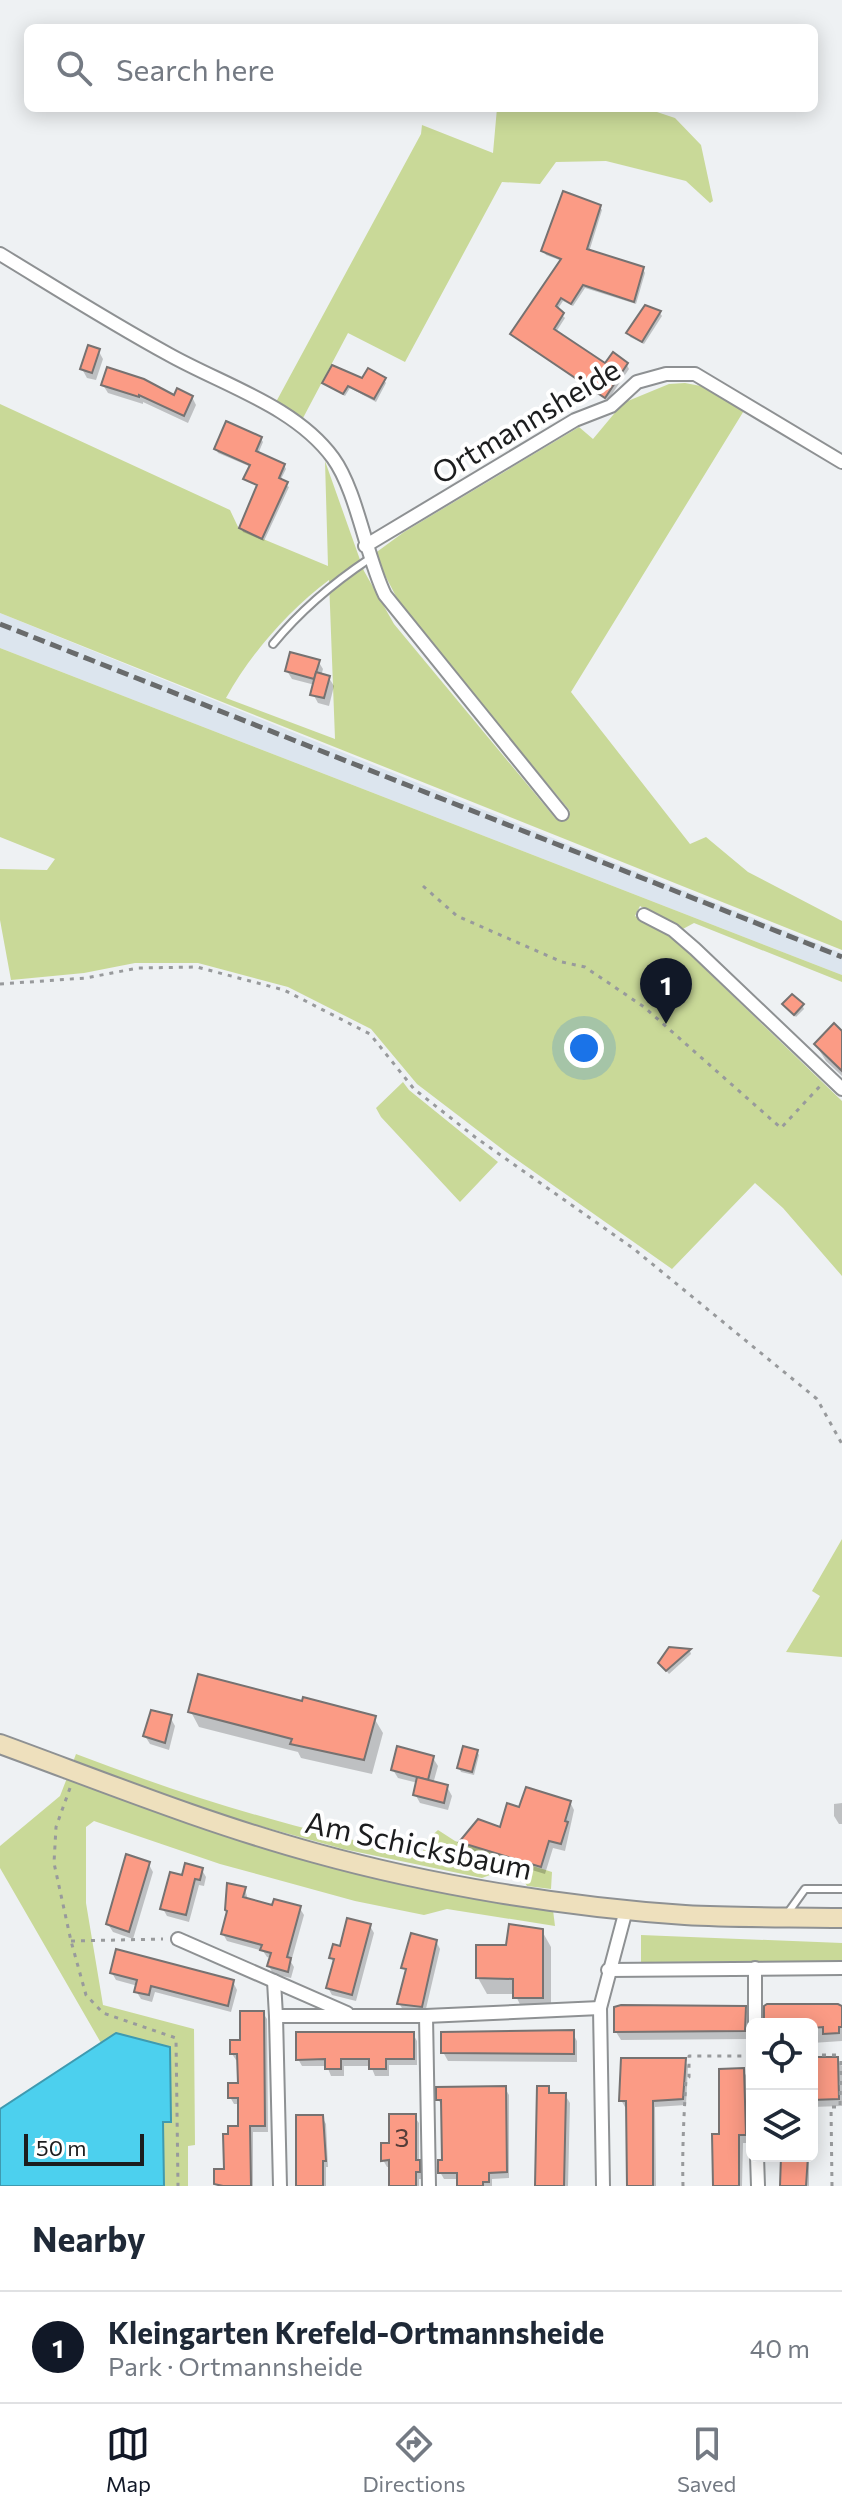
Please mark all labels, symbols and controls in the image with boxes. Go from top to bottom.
search box [24,24,818,112]
icon: search [52,46,96,90]
text: Search here [116,50,275,87]
street label: Ortmannsheide [424,349,626,491]
pin: 1 [640,958,692,1024]
your location [564,1028,604,1068]
street label: Am Schicksbaum [302,1802,536,1886]
map controls [746,2018,818,2162]
button: locate [746,2018,818,2090]
button: layers [746,2090,818,2162]
house number: 3 [395,2121,409,2152]
scale bar [24,2130,144,2166]
text: 50 m [36,2134,86,2161]
text: Nearby [32,2217,146,2259]
text: Kleingarten Krefeld-Ortmannsheide [108,2313,604,2350]
text: 1 [52,2332,64,2363]
text: 40 m [750,2332,810,2363]
text: Park · Ortmannsheide [108,2350,363,2381]
tab: Map [106,2422,151,2497]
tab: Directions [362,2422,466,2497]
tab: Saved [677,2422,736,2497]

